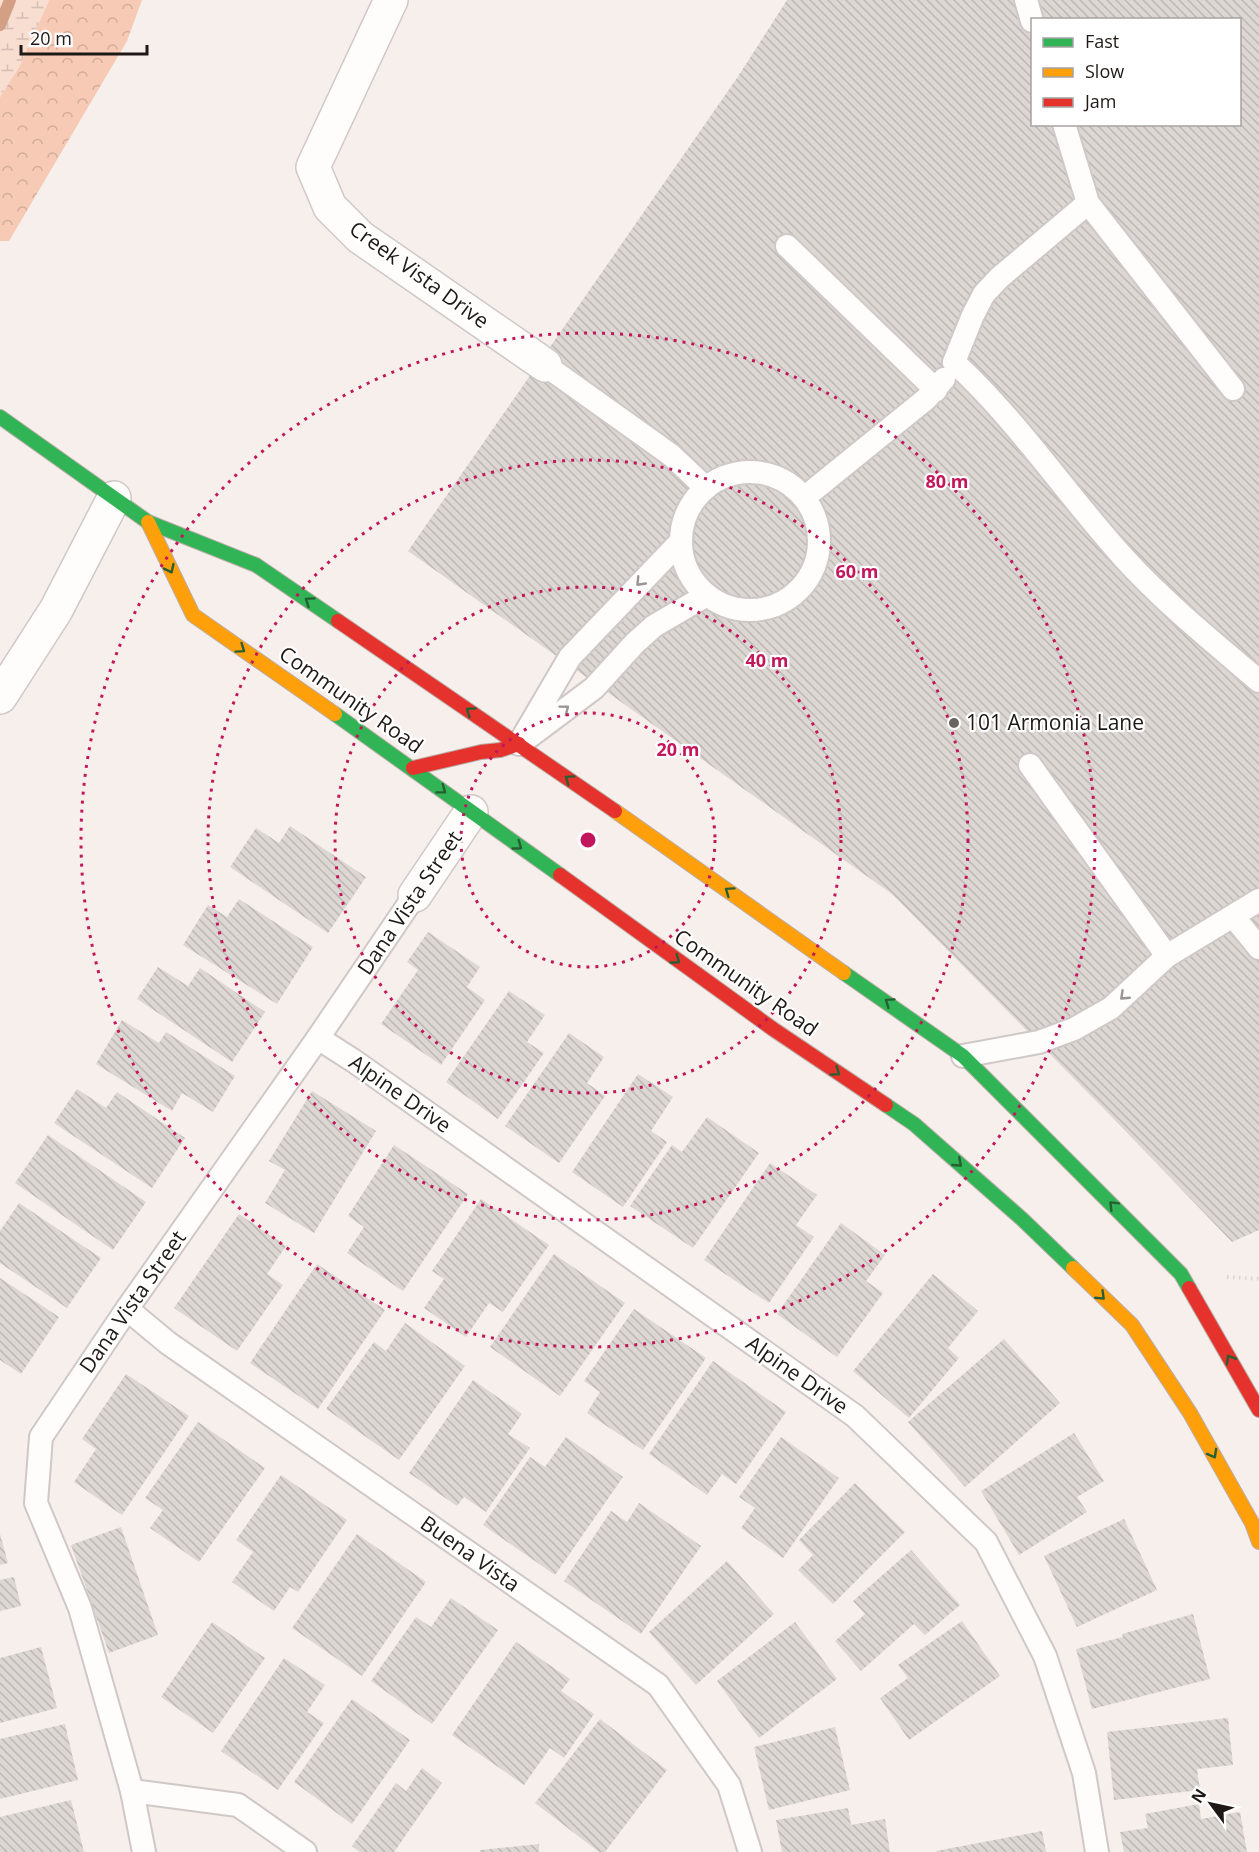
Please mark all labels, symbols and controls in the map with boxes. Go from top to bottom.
scale bar [21,18,147,56]
legend [1031,18,1241,126]
text: 20 m [30,26,72,50]
text: Fast [1085,29,1119,53]
text: Slow [1085,59,1124,83]
text: Jam [1083,89,1117,113]
street label: Creek Vista Drive [344,214,495,334]
text: 80 m [926,469,968,493]
text: 60 m [836,559,878,583]
one-way arrow [163,562,175,573]
one-way arrow [636,576,647,586]
one-way arrow [305,597,316,608]
street label: Community Road [274,639,429,759]
one-way arrow [234,642,245,653]
text: 40 m [746,648,788,672]
one-way arrow [559,706,570,717]
one-way arrow [466,707,477,718]
place label: 101 Armonia Lane [966,708,1144,736]
marker: 101 Armonia Lane [947,716,961,730]
text: 20 m [657,737,699,761]
one-way arrow [564,775,575,786]
one-way arrow [435,783,446,794]
street label: Dana Vista Street [351,825,468,980]
centre of rings [578,830,598,850]
one-way arrow [512,839,523,850]
one-way arrow [724,887,735,898]
street label: Community Road [669,922,824,1042]
one-way arrow [670,953,681,964]
one-way arrow [1120,988,1131,999]
one-way arrow [884,998,895,1009]
street label: Alpine Drive [344,1048,457,1139]
one-way arrow [829,1065,840,1076]
one-way arrow [952,1156,962,1167]
one-way arrow [1109,1202,1120,1212]
street label: Dana Vista Street [73,1225,192,1378]
one-way arrow [1094,1288,1105,1299]
street label: Alpine Drive [741,1329,854,1420]
one-way arrow [1226,1355,1237,1365]
one-way arrow [1206,1448,1217,1458]
street label: Buena Vista [415,1509,526,1598]
north arrow [1181,1774,1241,1834]
text: N [1186,1784,1211,1807]

